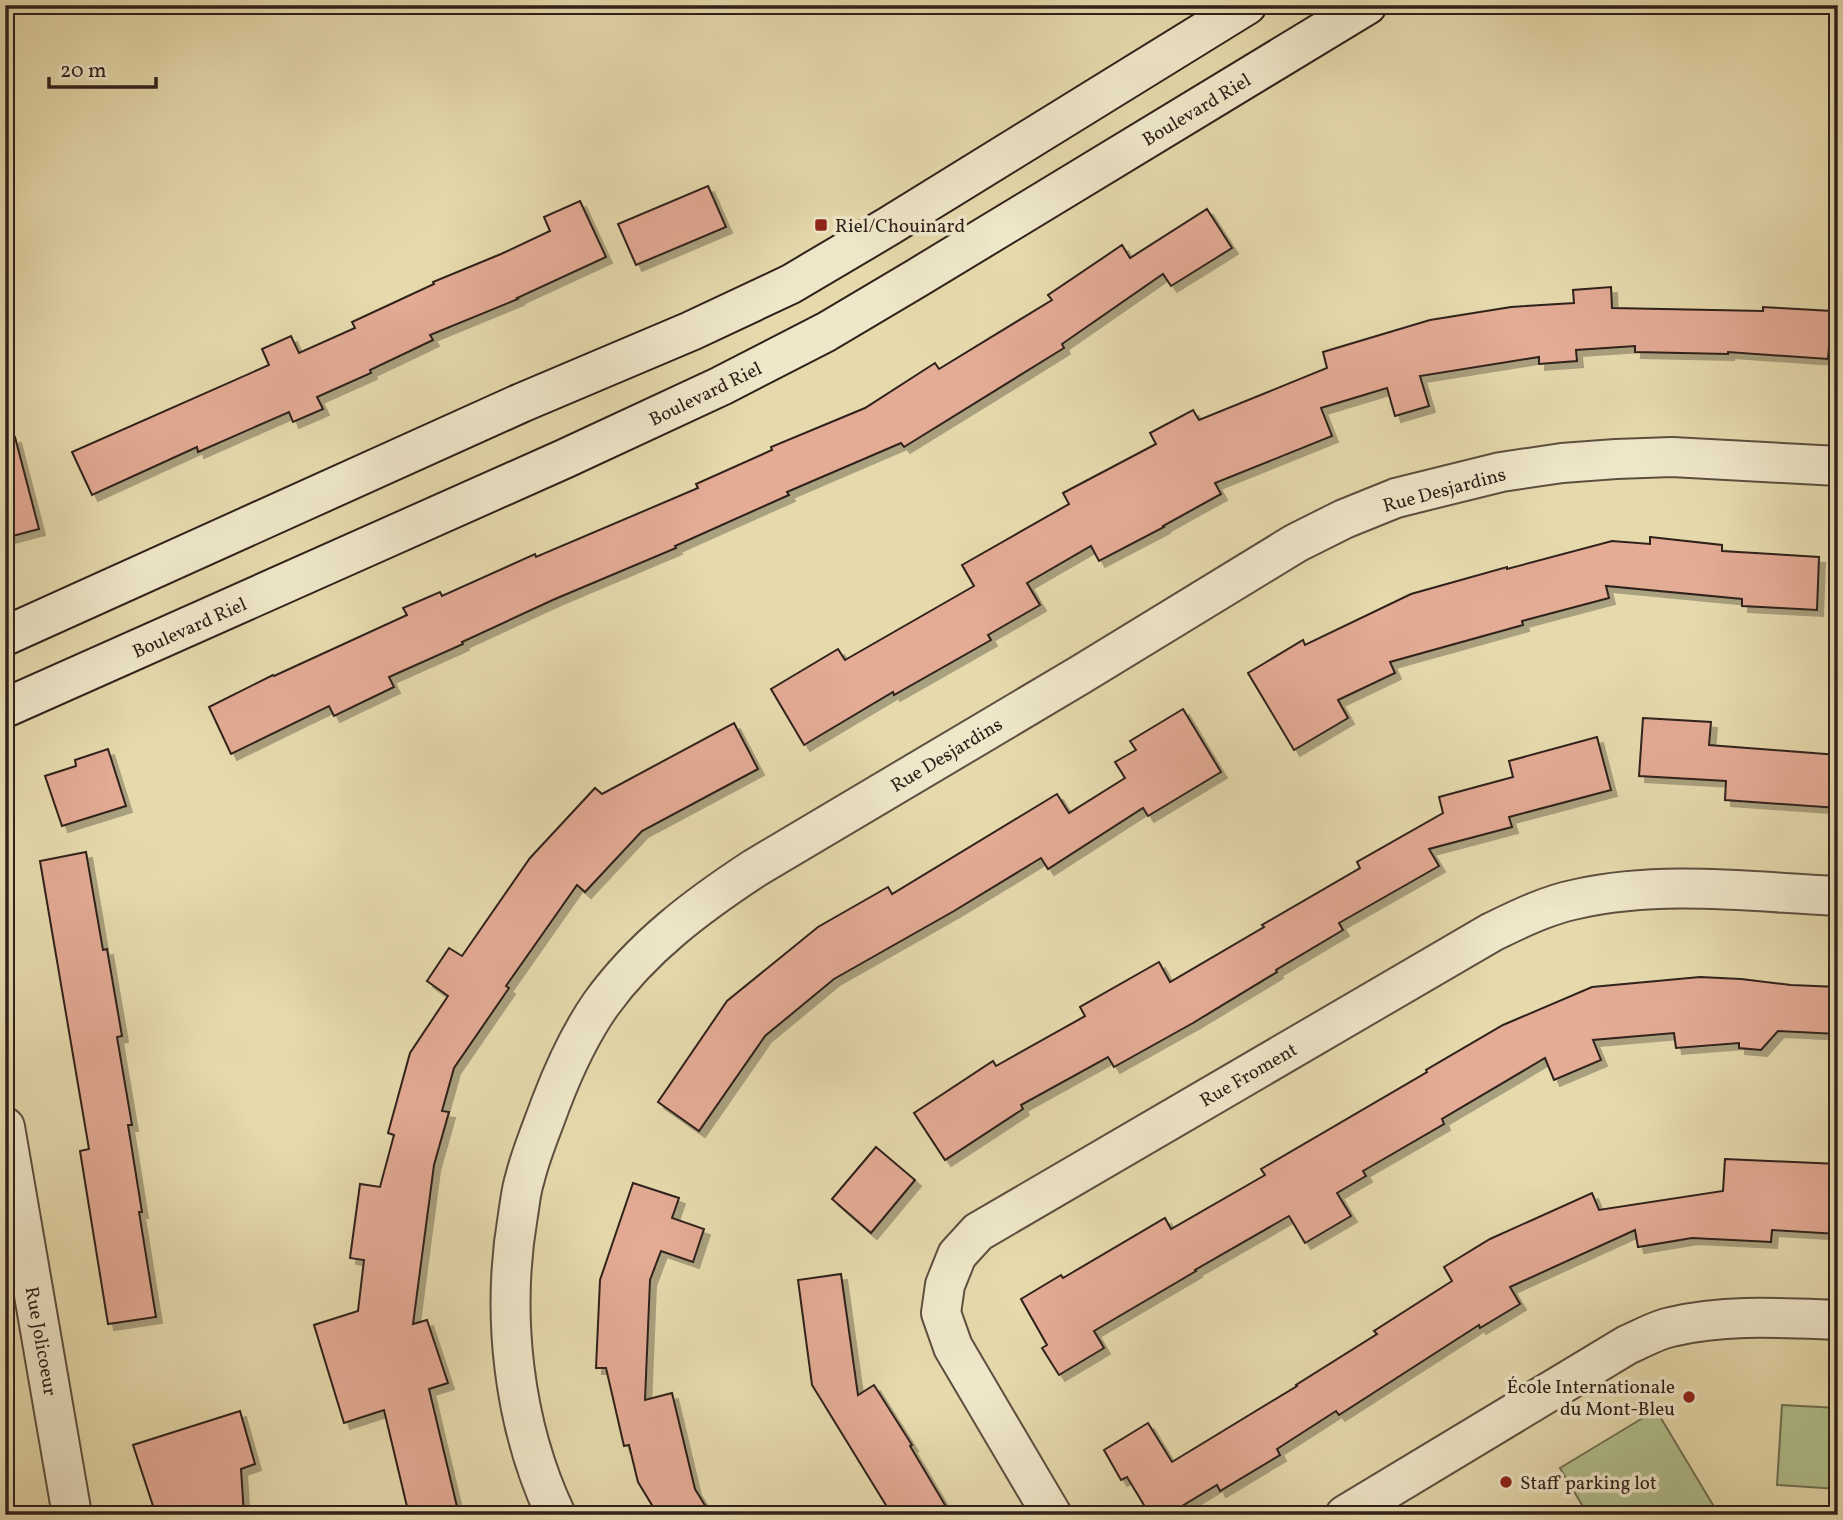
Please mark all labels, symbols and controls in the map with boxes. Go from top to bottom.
scale bar [49,46,156,90]
text: 20 m [60,57,106,86]
street label: Boulevard Riel [1138,68,1257,153]
place label: Riel/Chouinard [835,214,965,240]
marker: Riel/Chouinard [813,217,829,233]
street label: Boulevard Riel [645,356,767,433]
street label: Rue Desjardins [1380,462,1509,520]
street label: Boulevard Riel [129,592,251,666]
street label: Rue Desjardins [886,712,1008,799]
street label: Rue Froment [1196,1037,1303,1114]
street label: Rue Jolicoeur [18,1285,62,1398]
place label: École Internationale du Mont-Bleu [1507,1375,1675,1423]
marker: École Internationale du Mont-Bleu [1681,1389,1697,1405]
place label: Staff parking lot [1520,1471,1657,1497]
marker: Staff parking lot [1498,1474,1514,1490]

